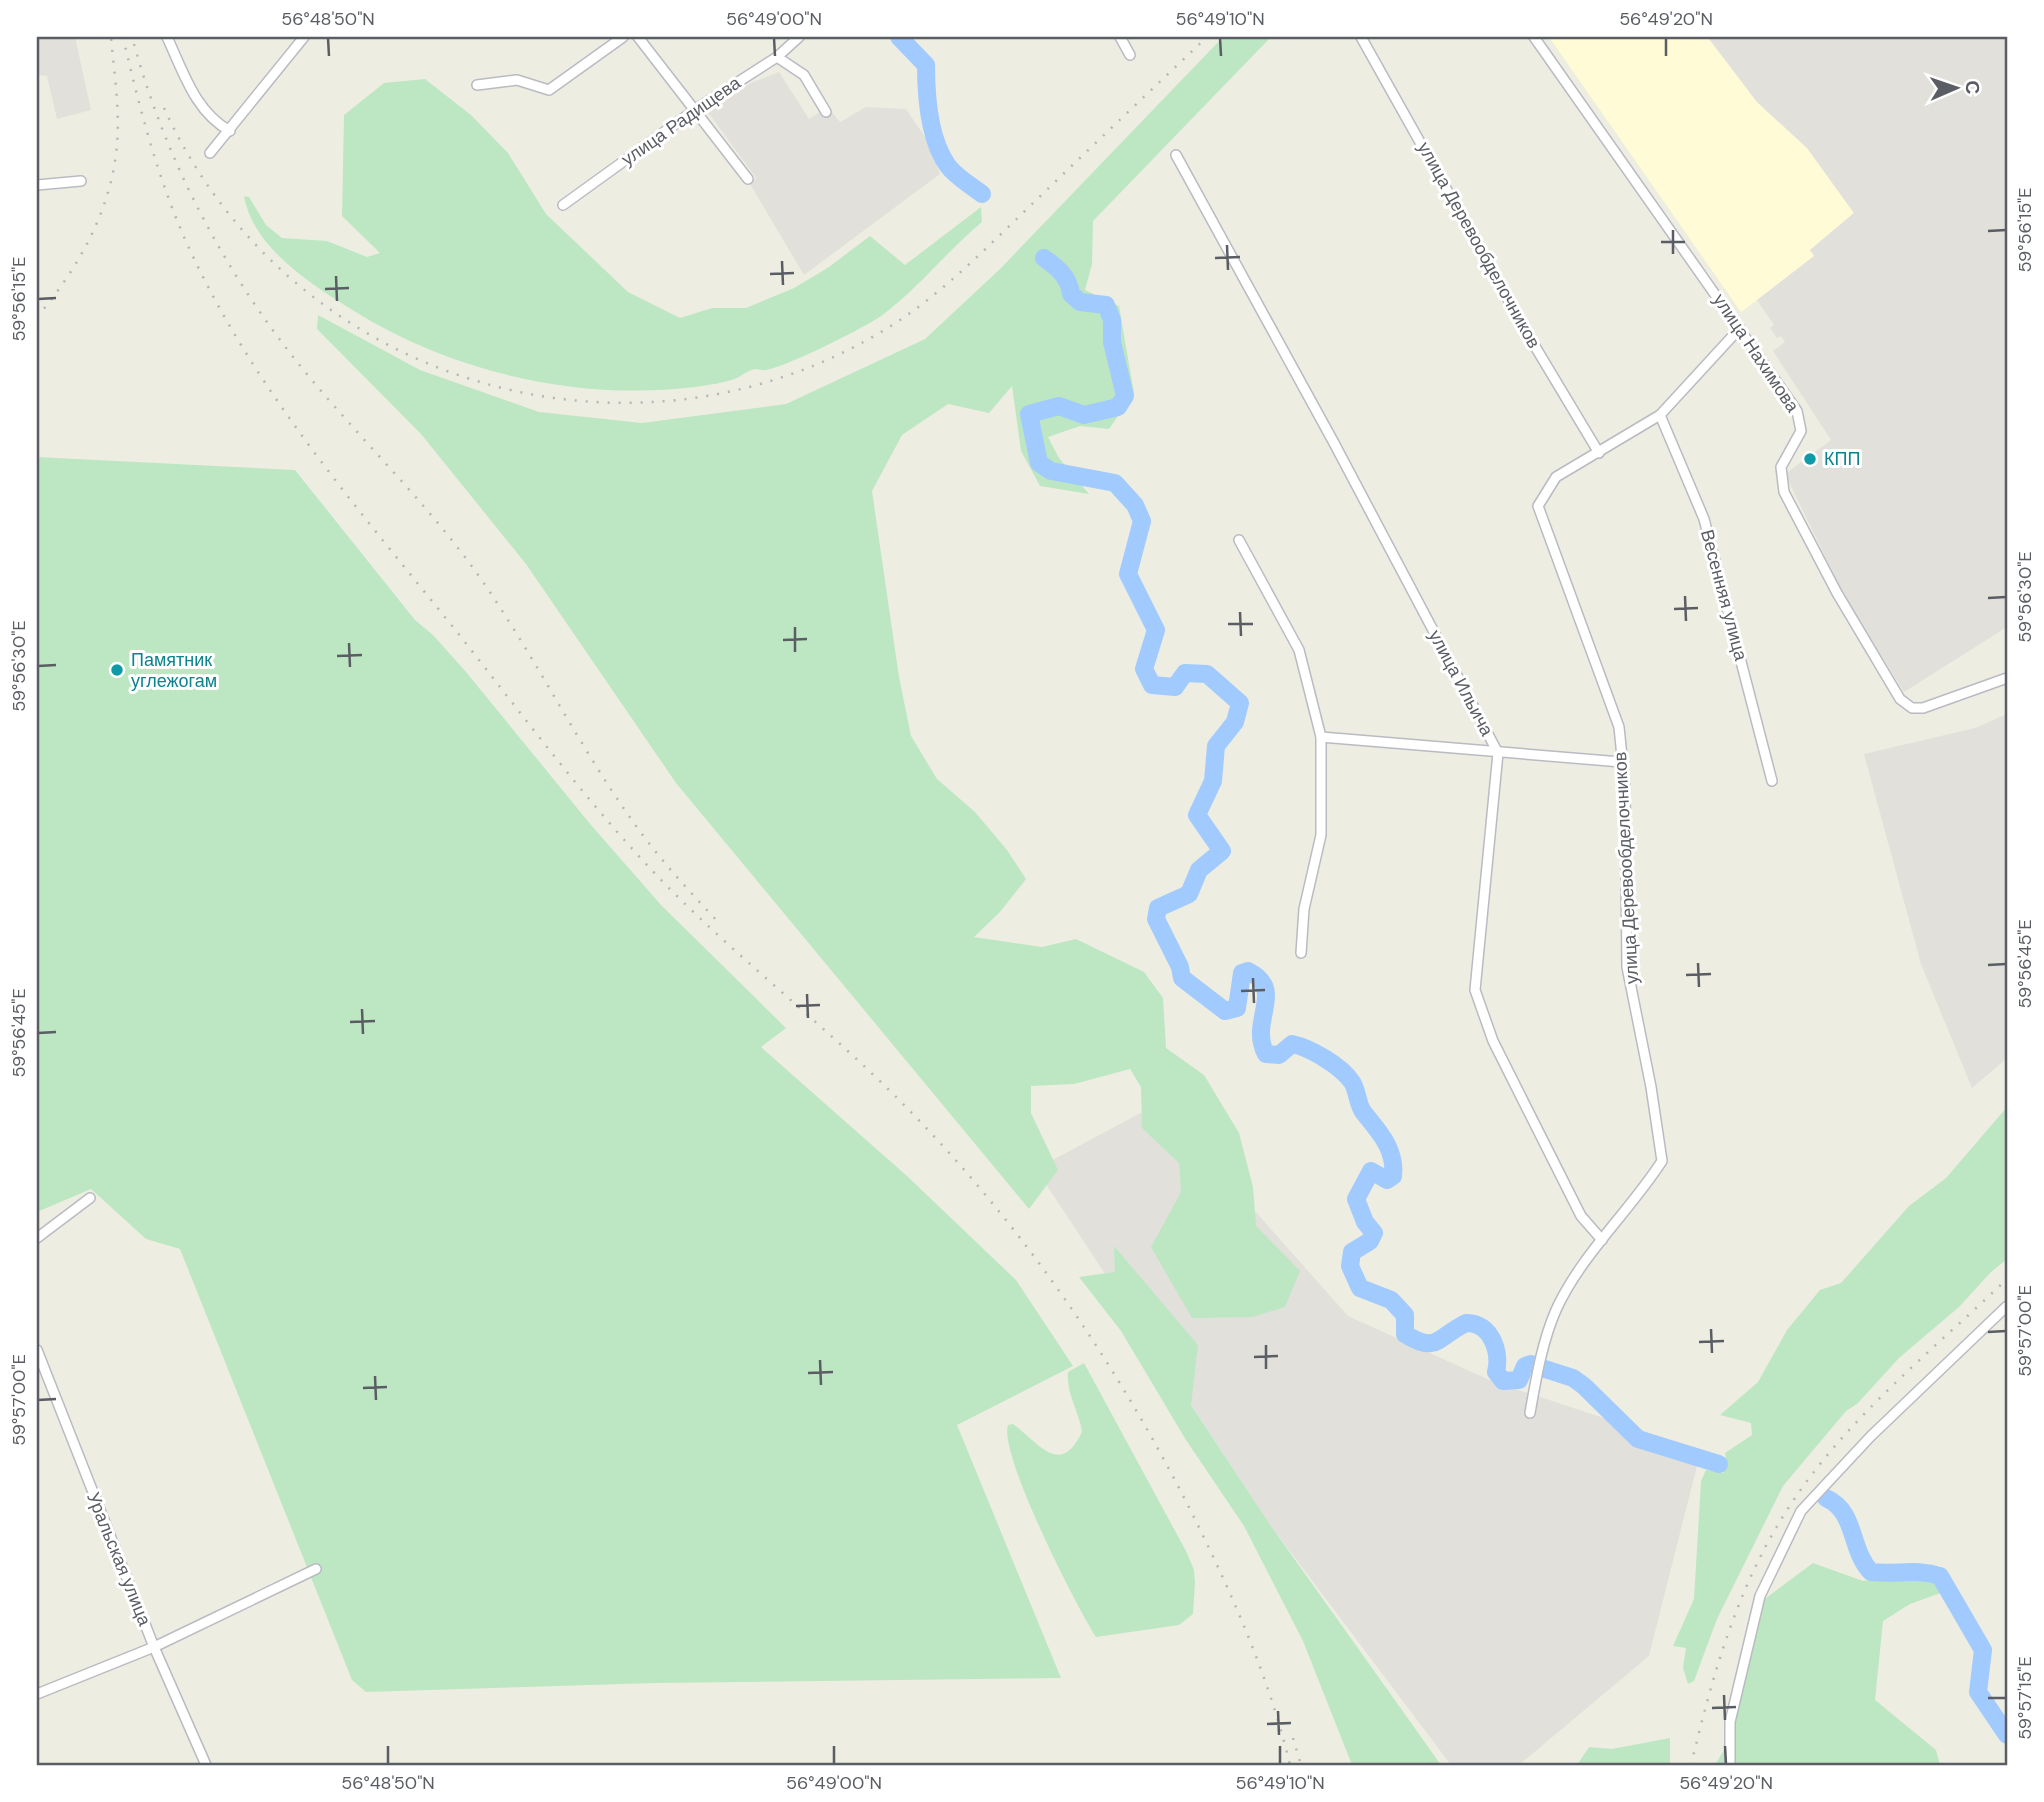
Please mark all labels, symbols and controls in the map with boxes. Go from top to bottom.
text: 56°48'50"N [281,7,375,31]
text: 56°49'00"N [726,7,822,31]
text: 56°49'10"N [1175,7,1265,31]
text: 56°49'20"N [1619,7,1713,31]
north arrow [1922,52,1992,122]
street label: улица Радищева [617,70,746,171]
text: С [1960,80,1985,95]
street label: улица Деревообделочников [1412,137,1546,353]
text: 59°56'15"E [2013,188,2037,272]
text: 59°56'15"E [7,257,31,341]
street label: улица Нахимова [1707,289,1805,418]
place label: КПП [1824,447,1860,471]
marker: КПП [1802,451,1818,467]
street label: Весенняя улица [1695,527,1753,664]
text: 59°56'30"E [2013,551,2037,643]
text: 59°56'30"E [7,620,31,712]
street label: улица Ильича [1423,626,1499,741]
place label: Памятник углежогам [131,648,217,693]
marker: Памятник углежогам [109,662,125,678]
street label: улица Деревообделочников [1608,751,1644,985]
text: 59°56'45"E [2013,919,2037,1009]
text: 59°56'45"E [7,988,31,1078]
text: 59°57'00"E [2013,1285,2037,1377]
text: 59°57'00"E [7,1354,31,1446]
street label: Уральская улица [81,1489,157,1630]
text: 59°57'15"E [2013,1656,2037,1740]
text: 56°48'50"N [341,1771,435,1795]
text: 56°49'00"N [786,1771,882,1795]
text: 56°49'10"N [1235,1771,1325,1795]
text: 56°49'20"N [1679,1771,1773,1795]

